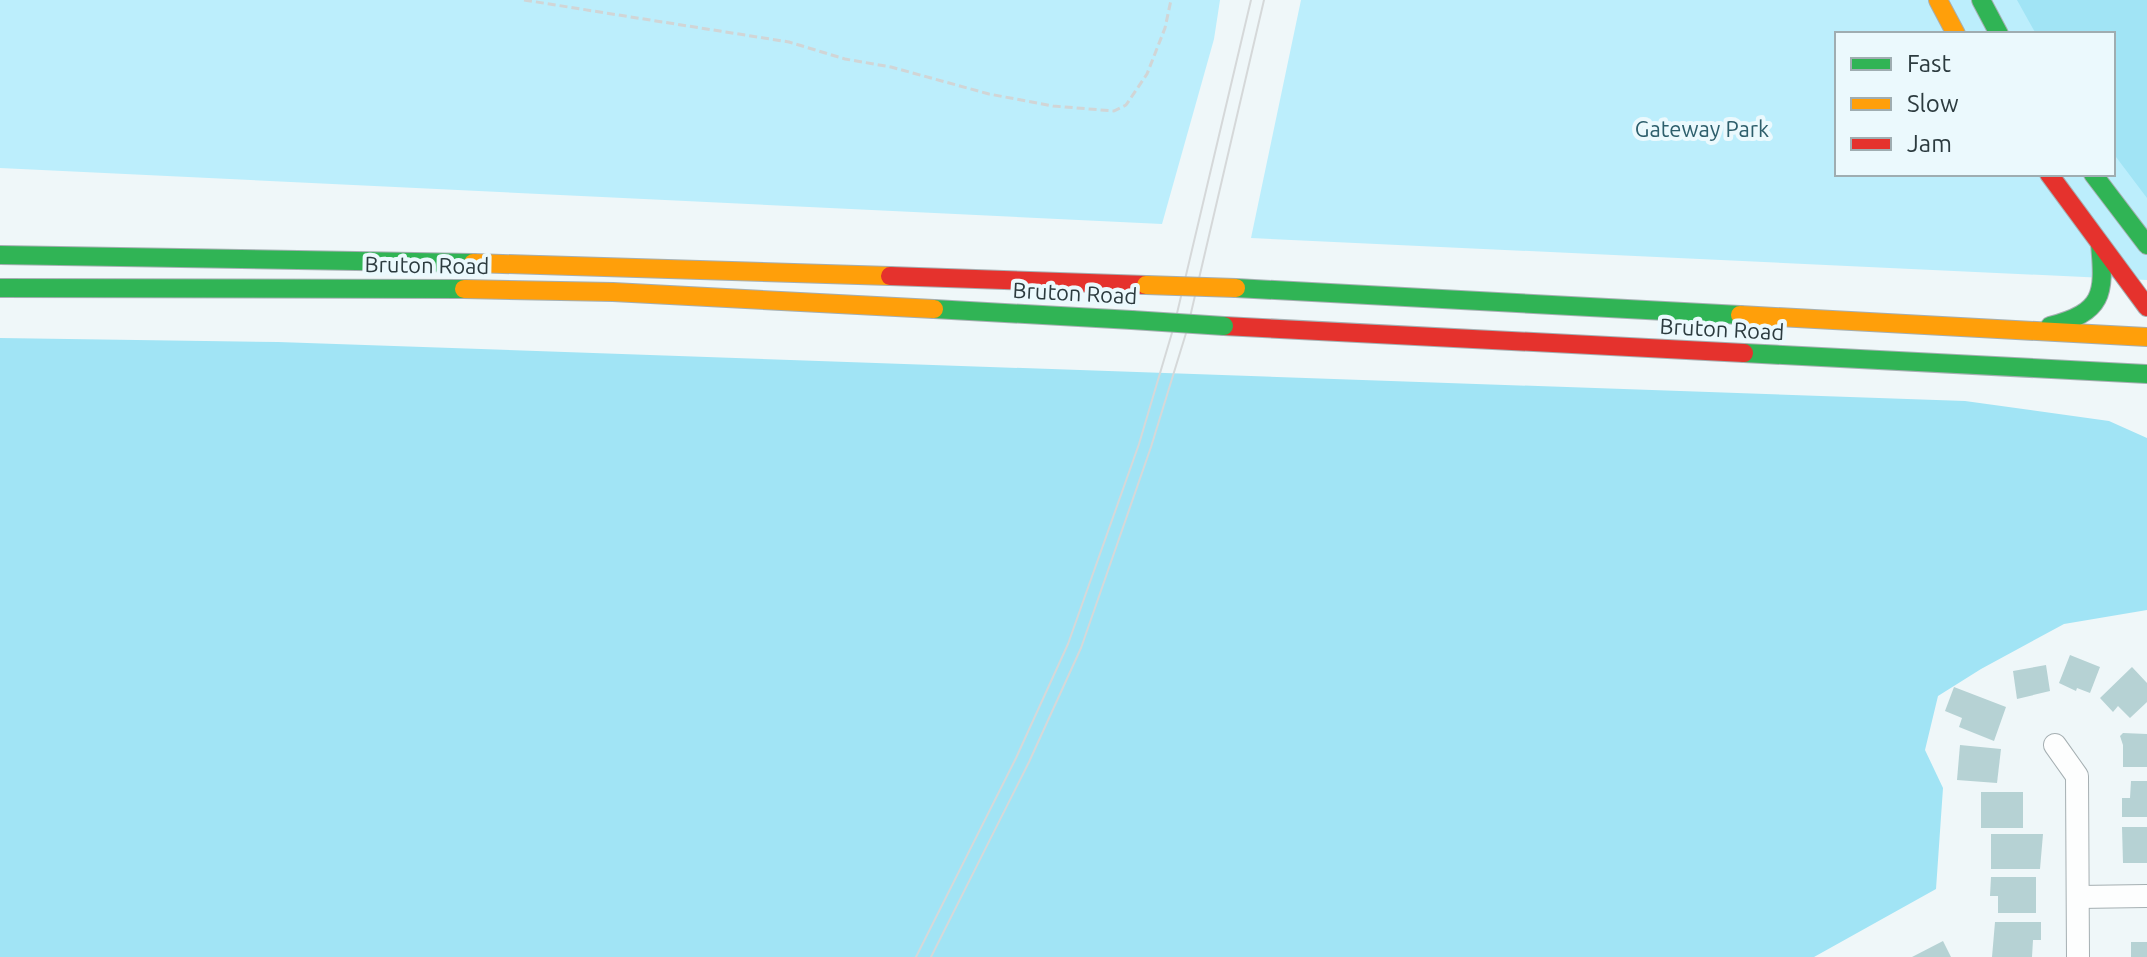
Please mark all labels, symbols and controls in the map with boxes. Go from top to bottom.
legend [1835,32,2115,176]
text: Fast [1907,50,1951,77]
text: Slow [1907,90,1959,117]
park label: Gateway Park [1635,116,1769,141]
text: Jam [1907,130,1952,157]
street label: Bruton Road [364,251,490,278]
street label: Bruton Road [1012,277,1138,308]
street label: Bruton Road [1659,313,1785,344]

